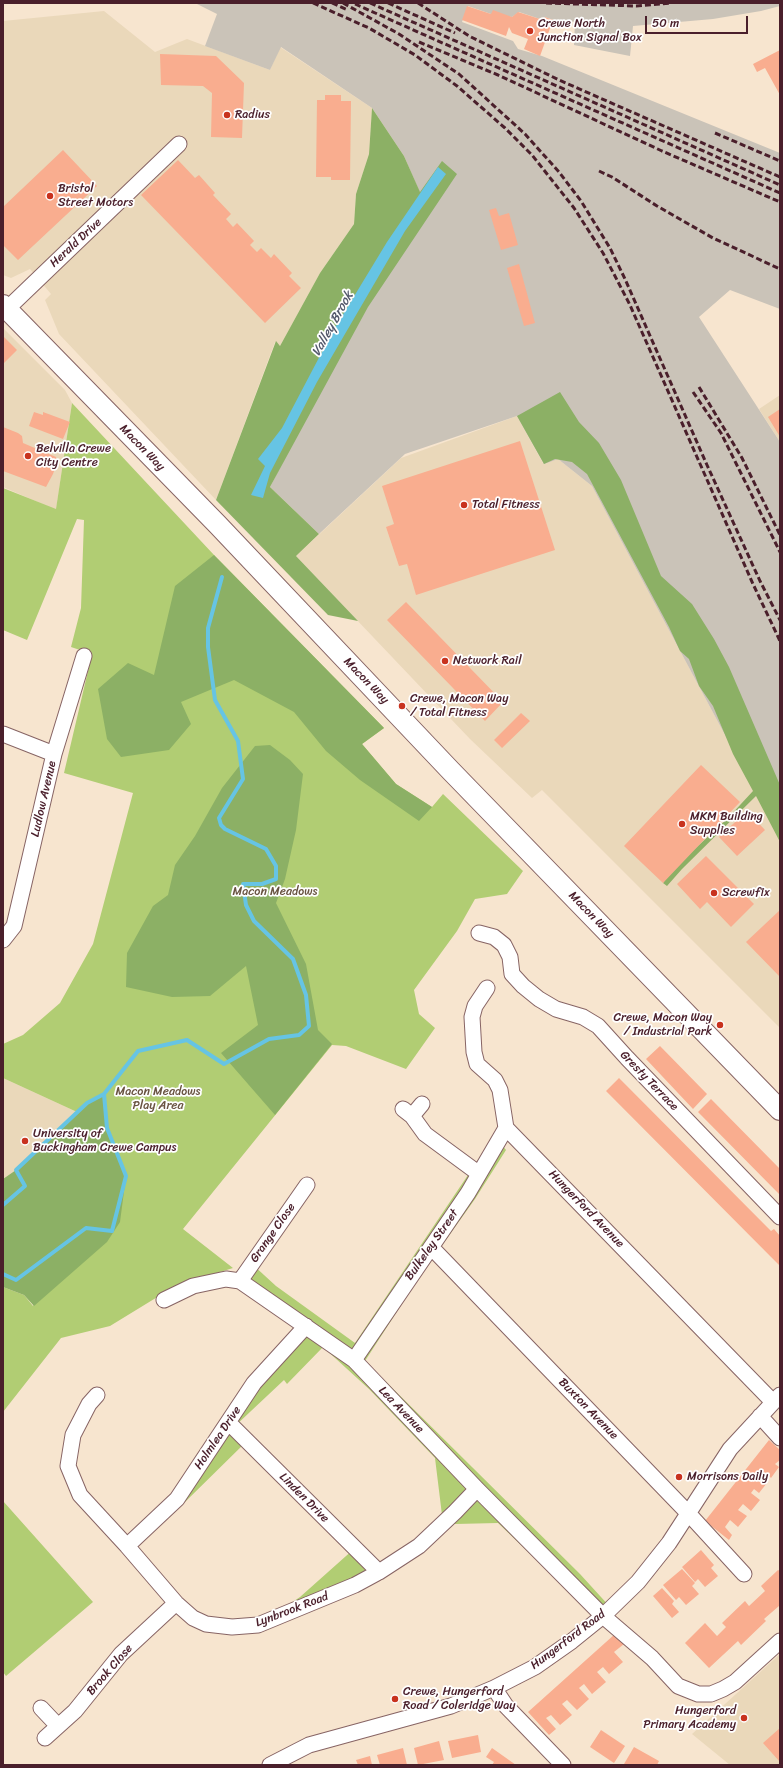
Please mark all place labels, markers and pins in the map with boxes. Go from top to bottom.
place label: Crewe North Junction Signal Box [538,17,642,45]
marker: Crewe North Junction Signal Box [525,26,535,36]
place label: Radius [235,108,270,122]
marker: Radius [222,110,232,120]
place label: Bristol Street Motors [58,182,133,210]
marker: Bristol Street Motors [45,191,55,201]
place label: Belvilla Crewe City Centre [36,442,111,470]
marker: Belvilla Crewe City Centre [23,451,33,461]
place label: Total Fitness [472,498,540,512]
marker: Total Fitness [459,500,469,510]
place label: Network Rail [453,654,522,668]
marker: Network Rail [440,656,450,666]
place label: Crewe, Macon Way / Total Fitness [410,692,508,720]
marker: Crewe, Macon Way / Total Fitness [397,701,407,711]
place label: MKM Building Supplies [690,810,763,838]
marker: MKM Building Supplies [677,819,687,829]
place label: Screwfix [722,886,770,900]
marker: Screwfix [709,888,719,898]
place label: Crewe, Macon Way / Industrial Park [614,1011,712,1039]
marker: Crewe, Macon Way / Industrial Park [715,1020,725,1030]
place label: University of Buckingham Crewe Campus [33,1127,176,1155]
marker: University of Buckingham Crewe Campus [20,1136,30,1146]
place label: Morrisons Daily [687,1470,768,1484]
marker: Morrisons Daily [674,1472,684,1482]
place label: Crewe, Hungerford Road / Coleridge Way [403,1685,515,1713]
marker: Crewe, Hungerford Road / Coleridge Way [390,1694,400,1704]
place label: Hungerford Primary Academy [643,1704,736,1732]
marker: Hungerford Primary Academy [739,1713,749,1723]

